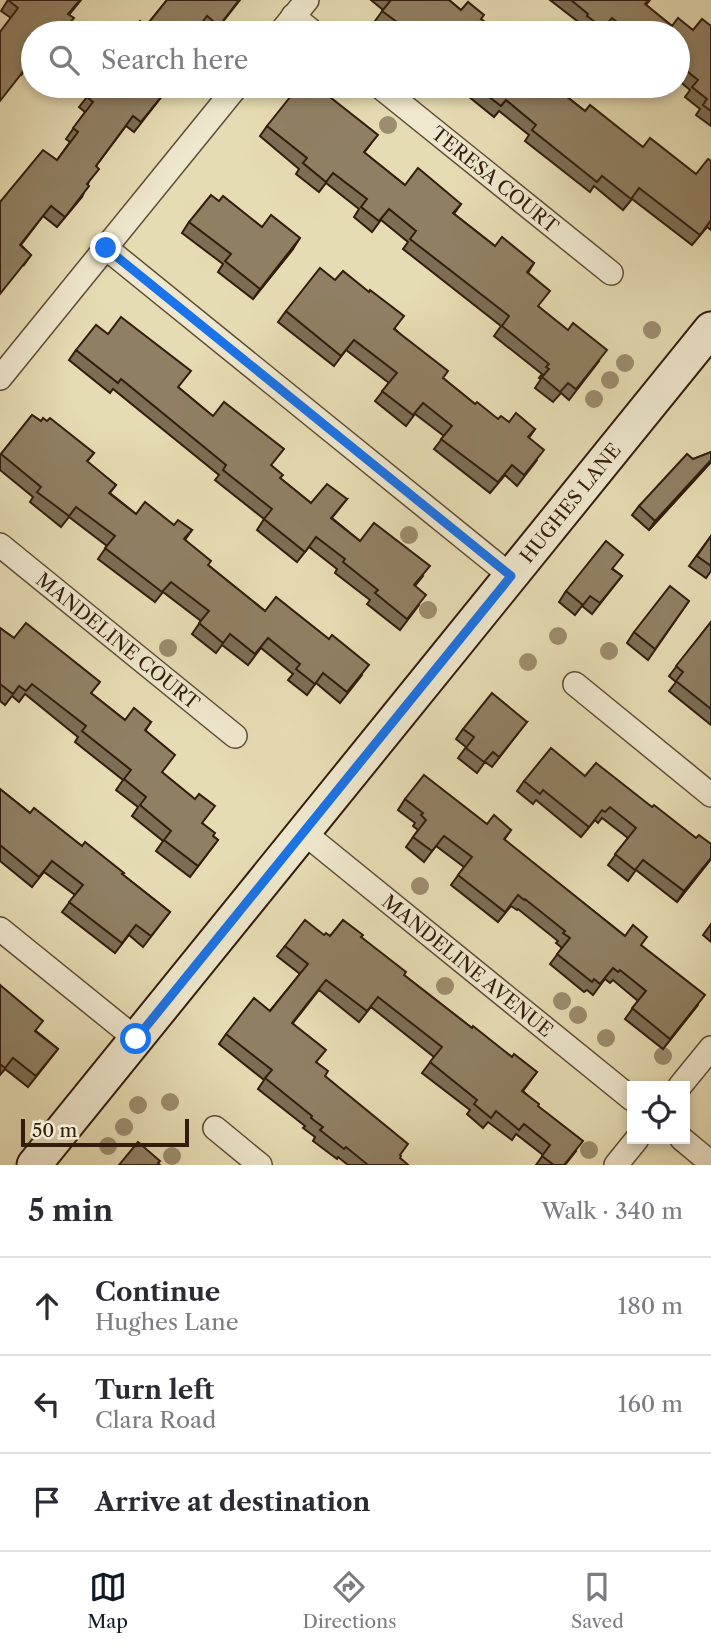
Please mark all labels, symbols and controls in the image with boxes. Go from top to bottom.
search box [21,21,690,98]
icon: search [45,41,83,79]
text: Search here [101,44,248,76]
street label: TERESA COURT [427,121,564,238]
route end [90,232,121,263]
street label: HUGHES LANE [515,438,625,567]
street label: MANDELINE COURT [32,568,205,714]
street label: MANDELINE AVENUE [378,890,557,1042]
route start [120,1023,151,1054]
map controls [627,1081,690,1144]
button: locate [627,1081,690,1144]
scale bar [21,1116,189,1148]
text: 50 m [32,1119,77,1142]
text: 5 min [28,1192,113,1229]
text: Walk · 340 m [541,1197,683,1225]
text: Continue [95,1276,220,1308]
icon: ahead [28,1287,66,1325]
text: 180 m [618,1292,683,1320]
text: Hughes Lane [95,1308,239,1336]
text: Turn left [95,1374,214,1406]
icon: left [28,1385,66,1423]
text: 160 m [618,1390,683,1418]
text: Clara Road [95,1406,216,1434]
icon: arrive [28,1483,66,1521]
text: Arrive at destination [95,1486,370,1518]
tab: Map [87,1568,128,1633]
tab: Directions [303,1568,396,1633]
tab: Saved [571,1568,624,1633]

